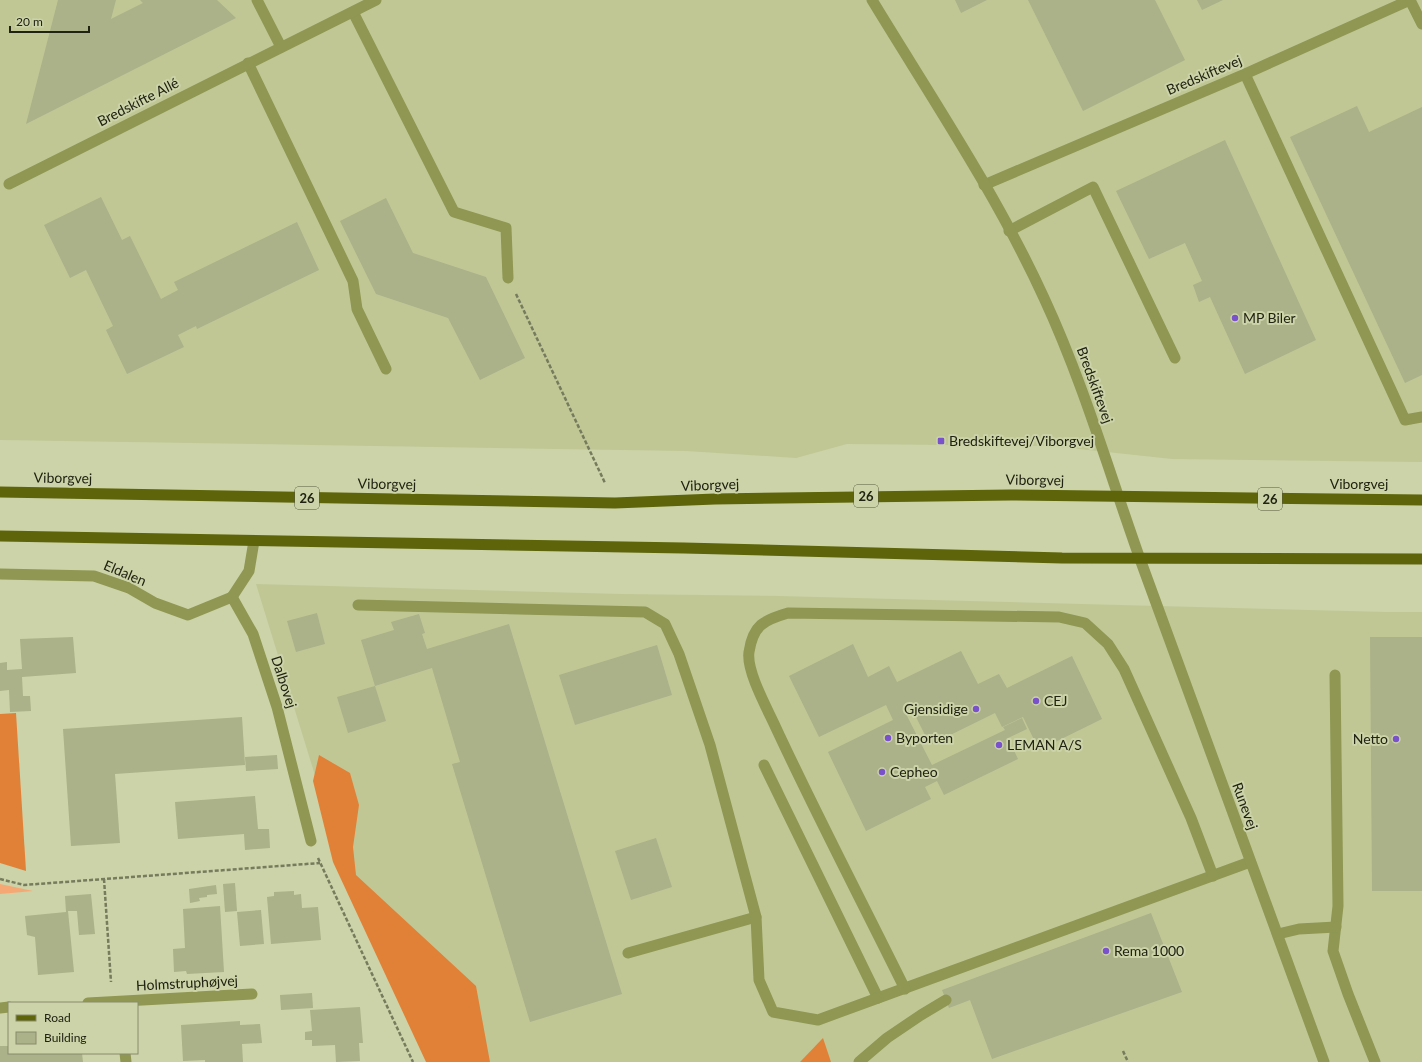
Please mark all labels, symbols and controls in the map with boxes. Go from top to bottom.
scale bar [10,8,89,34]
text: 20 m [16,14,43,29]
street label: Bredskiftevej [1164,51,1244,98]
street label: Bredskifte Allé [94,74,181,129]
place label: MP Biler [1243,309,1296,326]
marker: MP Biler [1230,313,1240,323]
street label: Bredskiftevej [1074,344,1117,425]
place label: Bredskiftevej/Viborgvej [949,432,1094,449]
marker: Bredskiftevej/Viborgvej [936,436,946,446]
street label: Viborgvej [34,468,92,487]
street label: Viborgvej [1006,470,1064,489]
street label: Viborgvej [358,474,416,493]
street label: Viborgvej [680,475,740,494]
street label: Viborgvej [1330,475,1388,492]
road number: 26 [854,485,878,507]
road number: 26 [295,487,319,509]
road number: 26 [1258,488,1282,510]
street label: Eldalen [101,556,149,589]
street label: Dalbovej [268,653,301,710]
place label: CEJ [1044,692,1067,709]
marker: CEJ [1031,696,1041,706]
place label: Gjensidige [904,700,968,717]
marker: Gjensidige [971,704,981,714]
place label: Byporten [896,729,953,746]
place label: Netto [1353,730,1388,747]
marker: Byporten [883,733,893,743]
marker: Netto [1391,734,1401,744]
place label: LEMAN A/S [1007,736,1082,753]
marker: LEMAN A/S [994,740,1004,750]
place label: Cepheo [890,763,938,780]
marker: Cepheo [877,767,887,777]
street label: Runevej [1229,780,1262,832]
place label: Rema 1000 [1114,942,1184,959]
marker: Rema 1000 [1101,946,1111,956]
street label: Holmstruphøjvej [136,971,238,994]
legend [8,1002,138,1054]
text: Road [44,1010,71,1025]
text: Building [44,1030,87,1045]

